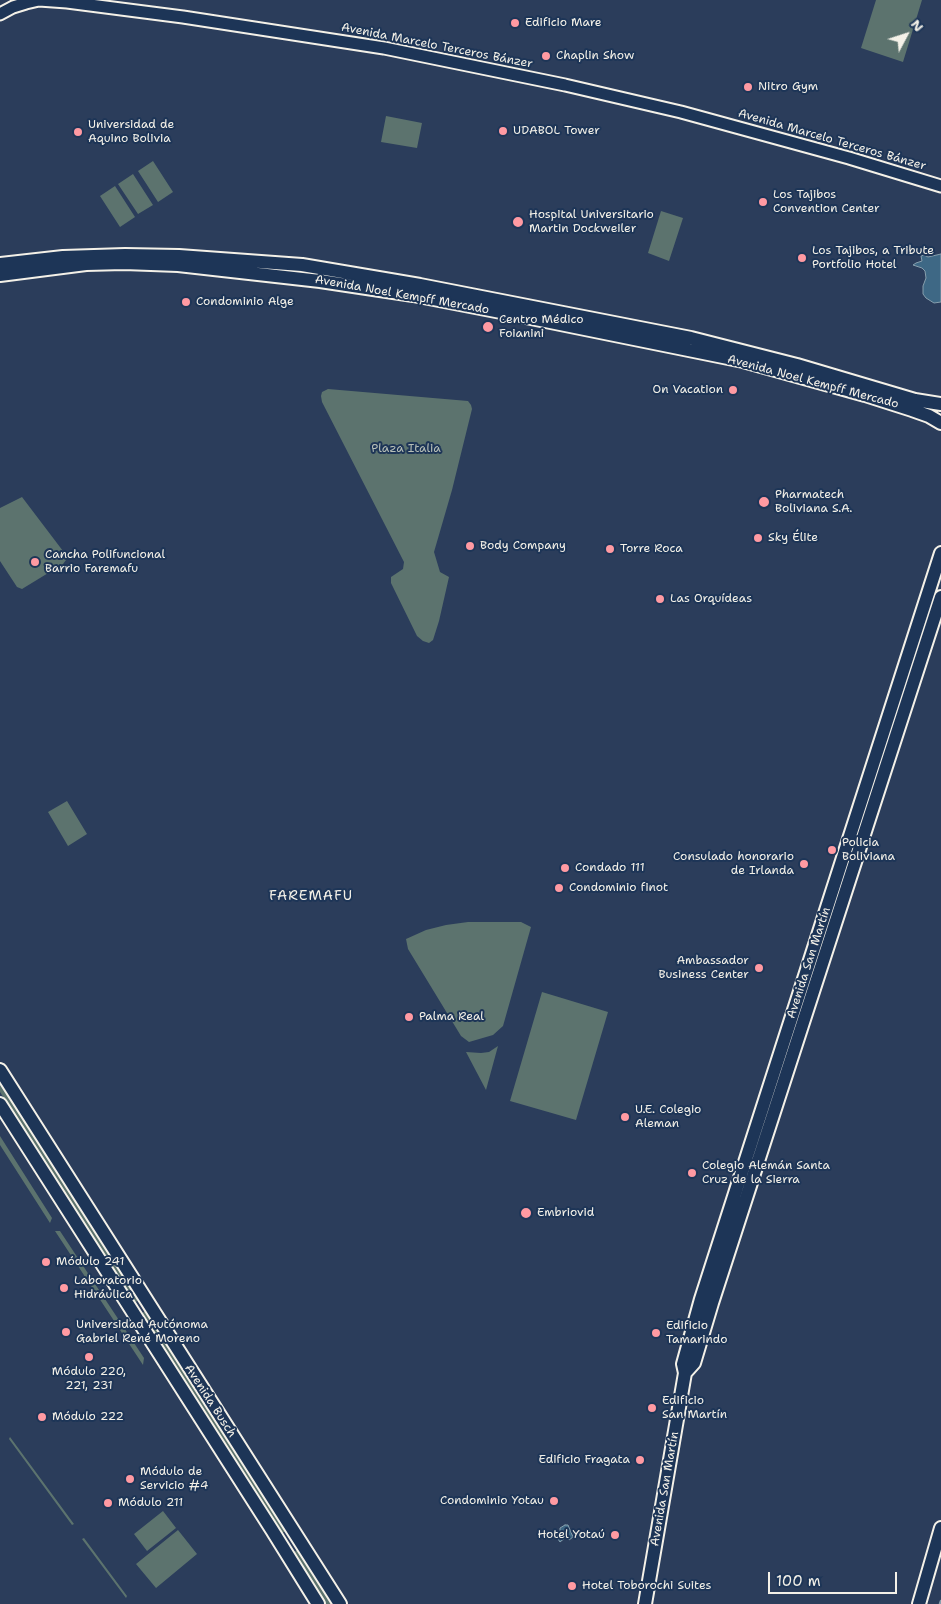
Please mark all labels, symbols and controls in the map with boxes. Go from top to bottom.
north arrow [881,10,931,60]
text: N [907,15,928,35]
place label: Edificio Mare [525,16,602,30]
marker: Edificio Mare [509,17,521,29]
street label: Avenida Marcelo Terceros Bánzer [340,20,534,72]
place label: Chaplin Show [556,49,634,63]
marker: Chaplin Show [540,50,552,62]
place label: Nitro Gym [758,80,818,94]
marker: Nitro Gym [742,81,754,93]
street label: Avenida Marcelo Terceros Bánzer [736,106,928,174]
place label: Universidad de Aquino Bolivia [88,118,174,146]
place label: UDABOL Tower [513,124,600,138]
marker: UDABOL Tower [497,125,509,137]
marker: Universidad de Aquino Bolivia [72,126,84,138]
place label: Los Tajibos Convention Center [773,188,880,216]
marker: Los Tajibos Convention Center [757,196,769,208]
place label: Hospital Universitario Martin Dockweiler [529,208,654,236]
marker: Hospital Universitario Martin Dockweiler [511,215,525,229]
place label: Los Tajibos, a Tribute Portfolio Hotel [812,244,934,272]
marker: Los Tajibos, a Tribute Portfolio Hotel [796,252,808,264]
street label: Avenida Noel Kempff Mercado [314,273,490,317]
place label: Condominio Alge [196,295,294,309]
marker: Condominio Alge [180,296,192,308]
place label: Centro Médico Foianini [499,313,583,341]
marker: Centro Médico Foianini [481,320,495,334]
street label: Avenida Noel Kempff Mercado [726,352,900,412]
place label: On Vacation [653,383,723,397]
marker: On Vacation [727,384,739,396]
park label: Plaza Italia [371,442,441,456]
place label: Pharmatech Boliviana S.A. [775,488,852,516]
marker: Pharmatech Boliviana S.A. [757,495,771,509]
place label: Sky Élite [768,531,818,545]
marker: Sky Élite [752,532,764,544]
place label: Body Company [480,539,566,553]
marker: Body Company [464,540,476,552]
place label: Torre Roca [620,542,683,556]
marker: Torre Roca [604,543,616,555]
place label: Cancha Polifuncional Barrio Faremafu [45,548,165,576]
marker: Cancha Polifuncional Barrio Faremafu [29,556,41,568]
place label: Las Orquídeas [670,592,752,606]
marker: Las Orquídeas [654,593,666,605]
place label: Policia Boliviana [842,836,895,864]
marker: Policia Boliviana [826,844,838,856]
place label: Consulado honorario de Irlanda [673,850,794,878]
marker: Consulado honorario de Irlanda [798,858,810,870]
place label: Condado 111 [575,861,645,875]
marker: Condado 111 [559,862,571,874]
place label: Condominio finot [569,881,668,895]
marker: Condominio finot [553,882,565,894]
district label: FAREMAFU [268,888,354,904]
street label: Avenida San Martín [784,906,834,1020]
place label: Ambassador Business Center [659,954,749,982]
marker: Ambassador Business Center [753,962,765,974]
place label: Palma Real [419,1010,484,1024]
marker: Palma Real [403,1011,415,1023]
place label: U.E. Colegio Aleman [635,1103,701,1131]
marker: U.E. Colegio Aleman [619,1111,631,1123]
place label: Colegio Alemán Santa Cruz de la Sierra [702,1159,830,1187]
marker: Colegio Alemán Santa Cruz de la Sierra [686,1167,698,1179]
marker: Embriovid [519,1206,533,1220]
place label: Embriovid [537,1206,594,1220]
place label: Módulo 241 [56,1255,124,1269]
marker: Módulo 241 [40,1256,52,1268]
place label: Laboratorio Hidráulica [74,1274,142,1302]
marker: Laboratorio Hidráulica [58,1282,70,1294]
place label: Universidad Autónoma Gabriel René Moreno [76,1318,208,1346]
place label: Edificio Tamarindo [666,1319,728,1347]
marker: Universidad Autónoma Gabriel René Moreno [60,1326,72,1338]
marker: Edificio Tamarindo [650,1327,662,1339]
marker: Módulo 220, 221, 231 [83,1351,95,1363]
street label: Avenida Busch [181,1362,239,1440]
place label: Módulo 220, 221, 231 [52,1365,126,1393]
place label: Edificio San Martín [662,1394,727,1422]
marker: Edificio San Martín [646,1402,658,1414]
place label: Módulo 222 [52,1410,124,1424]
marker: Módulo 222 [36,1411,48,1423]
street label: Avenida San Martín [648,1431,682,1547]
place label: Edificio Fragata [539,1453,630,1467]
marker: Edificio Fragata [634,1454,646,1466]
place label: Módulo de Servicio #4 [140,1465,208,1493]
marker: Módulo de Servicio #4 [124,1473,136,1485]
place label: Condominio Yotau [440,1494,544,1508]
marker: Condominio Yotau [548,1495,560,1507]
place label: Módulo 211 [118,1496,183,1510]
marker: Módulo 211 [102,1497,114,1509]
place label: Hotel Yotaú [537,1528,605,1542]
marker: Hotel Yotaú [609,1529,621,1541]
scale bar [771,1562,900,1594]
text: 100 m [776,1571,821,1591]
place label: Hotel Toborochi Suites [582,1579,712,1593]
marker: Hotel Toborochi Suites [566,1580,578,1592]

